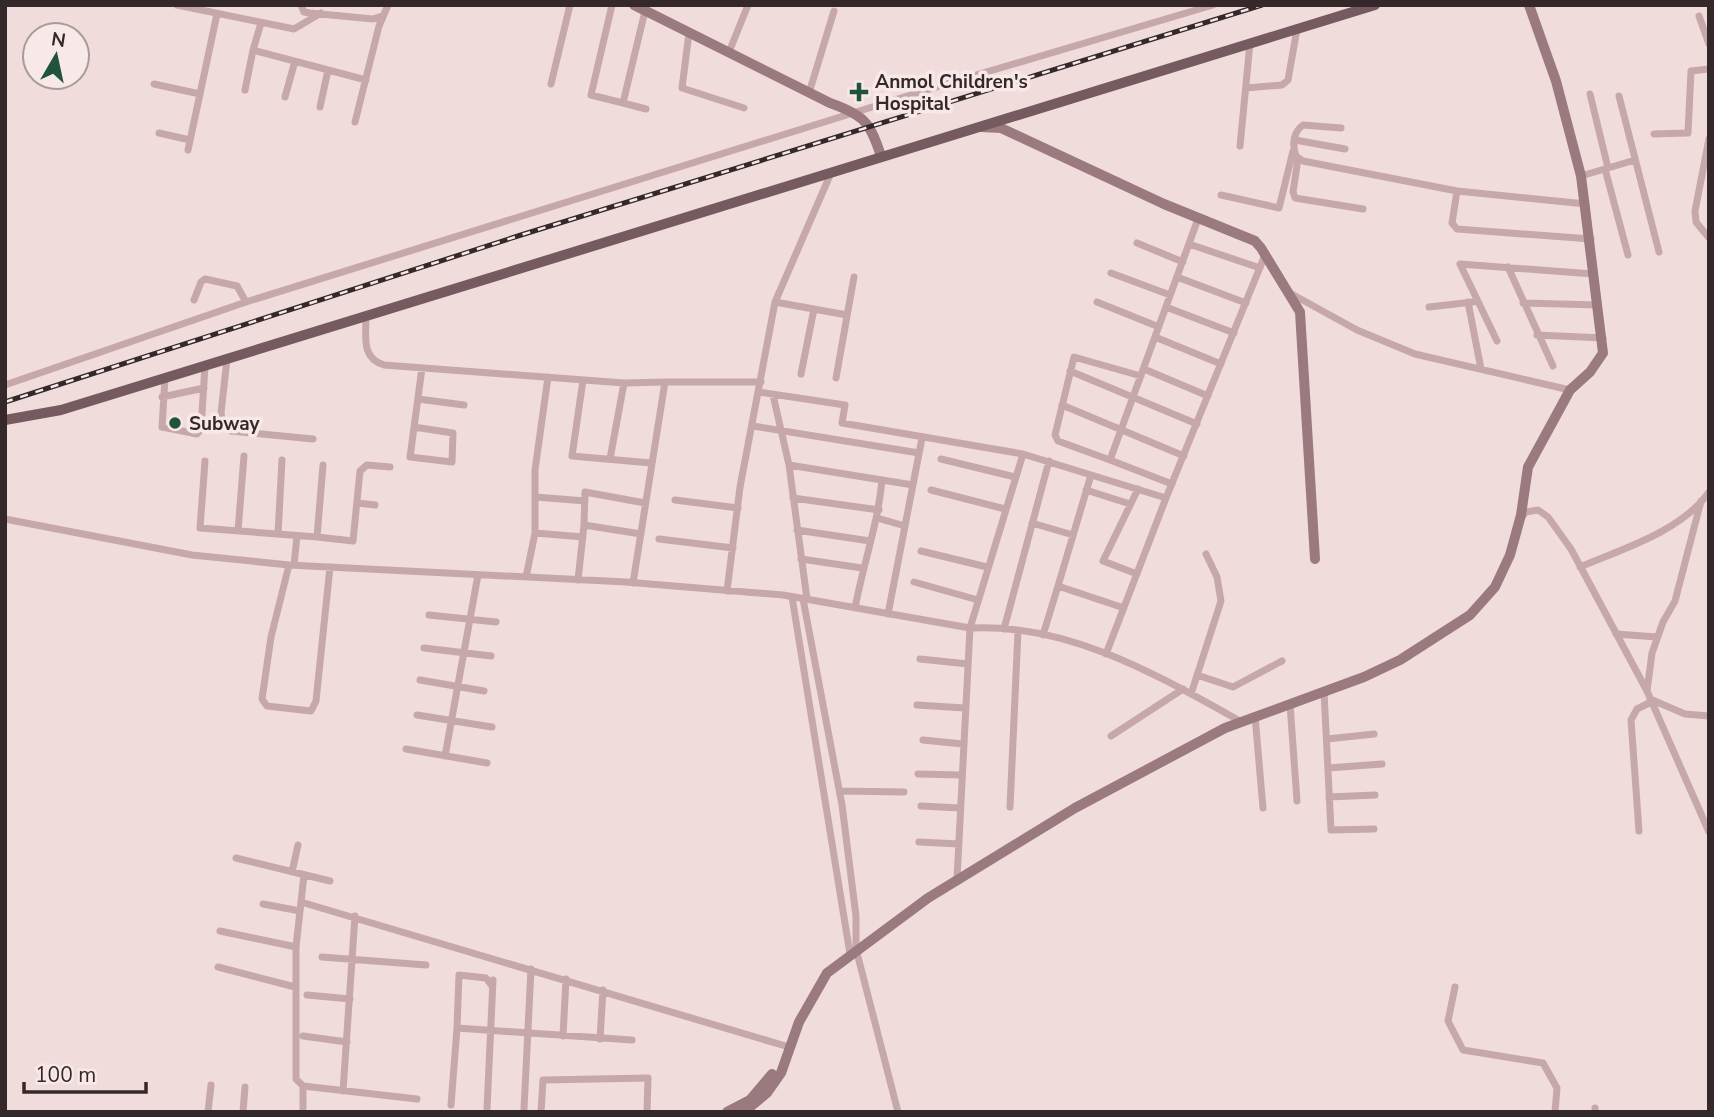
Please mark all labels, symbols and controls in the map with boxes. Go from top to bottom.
north arrow [21,21,91,91]
text: N [49,26,68,54]
place label: Anmol Children's Hospital [875,69,1028,117]
marker: Anmol Children's Hospital [849,82,869,102]
place label: Subway [189,411,261,437]
marker: Subway [167,415,183,431]
scale bar [24,1050,147,1094]
text: 100 m [35,1061,96,1089]

